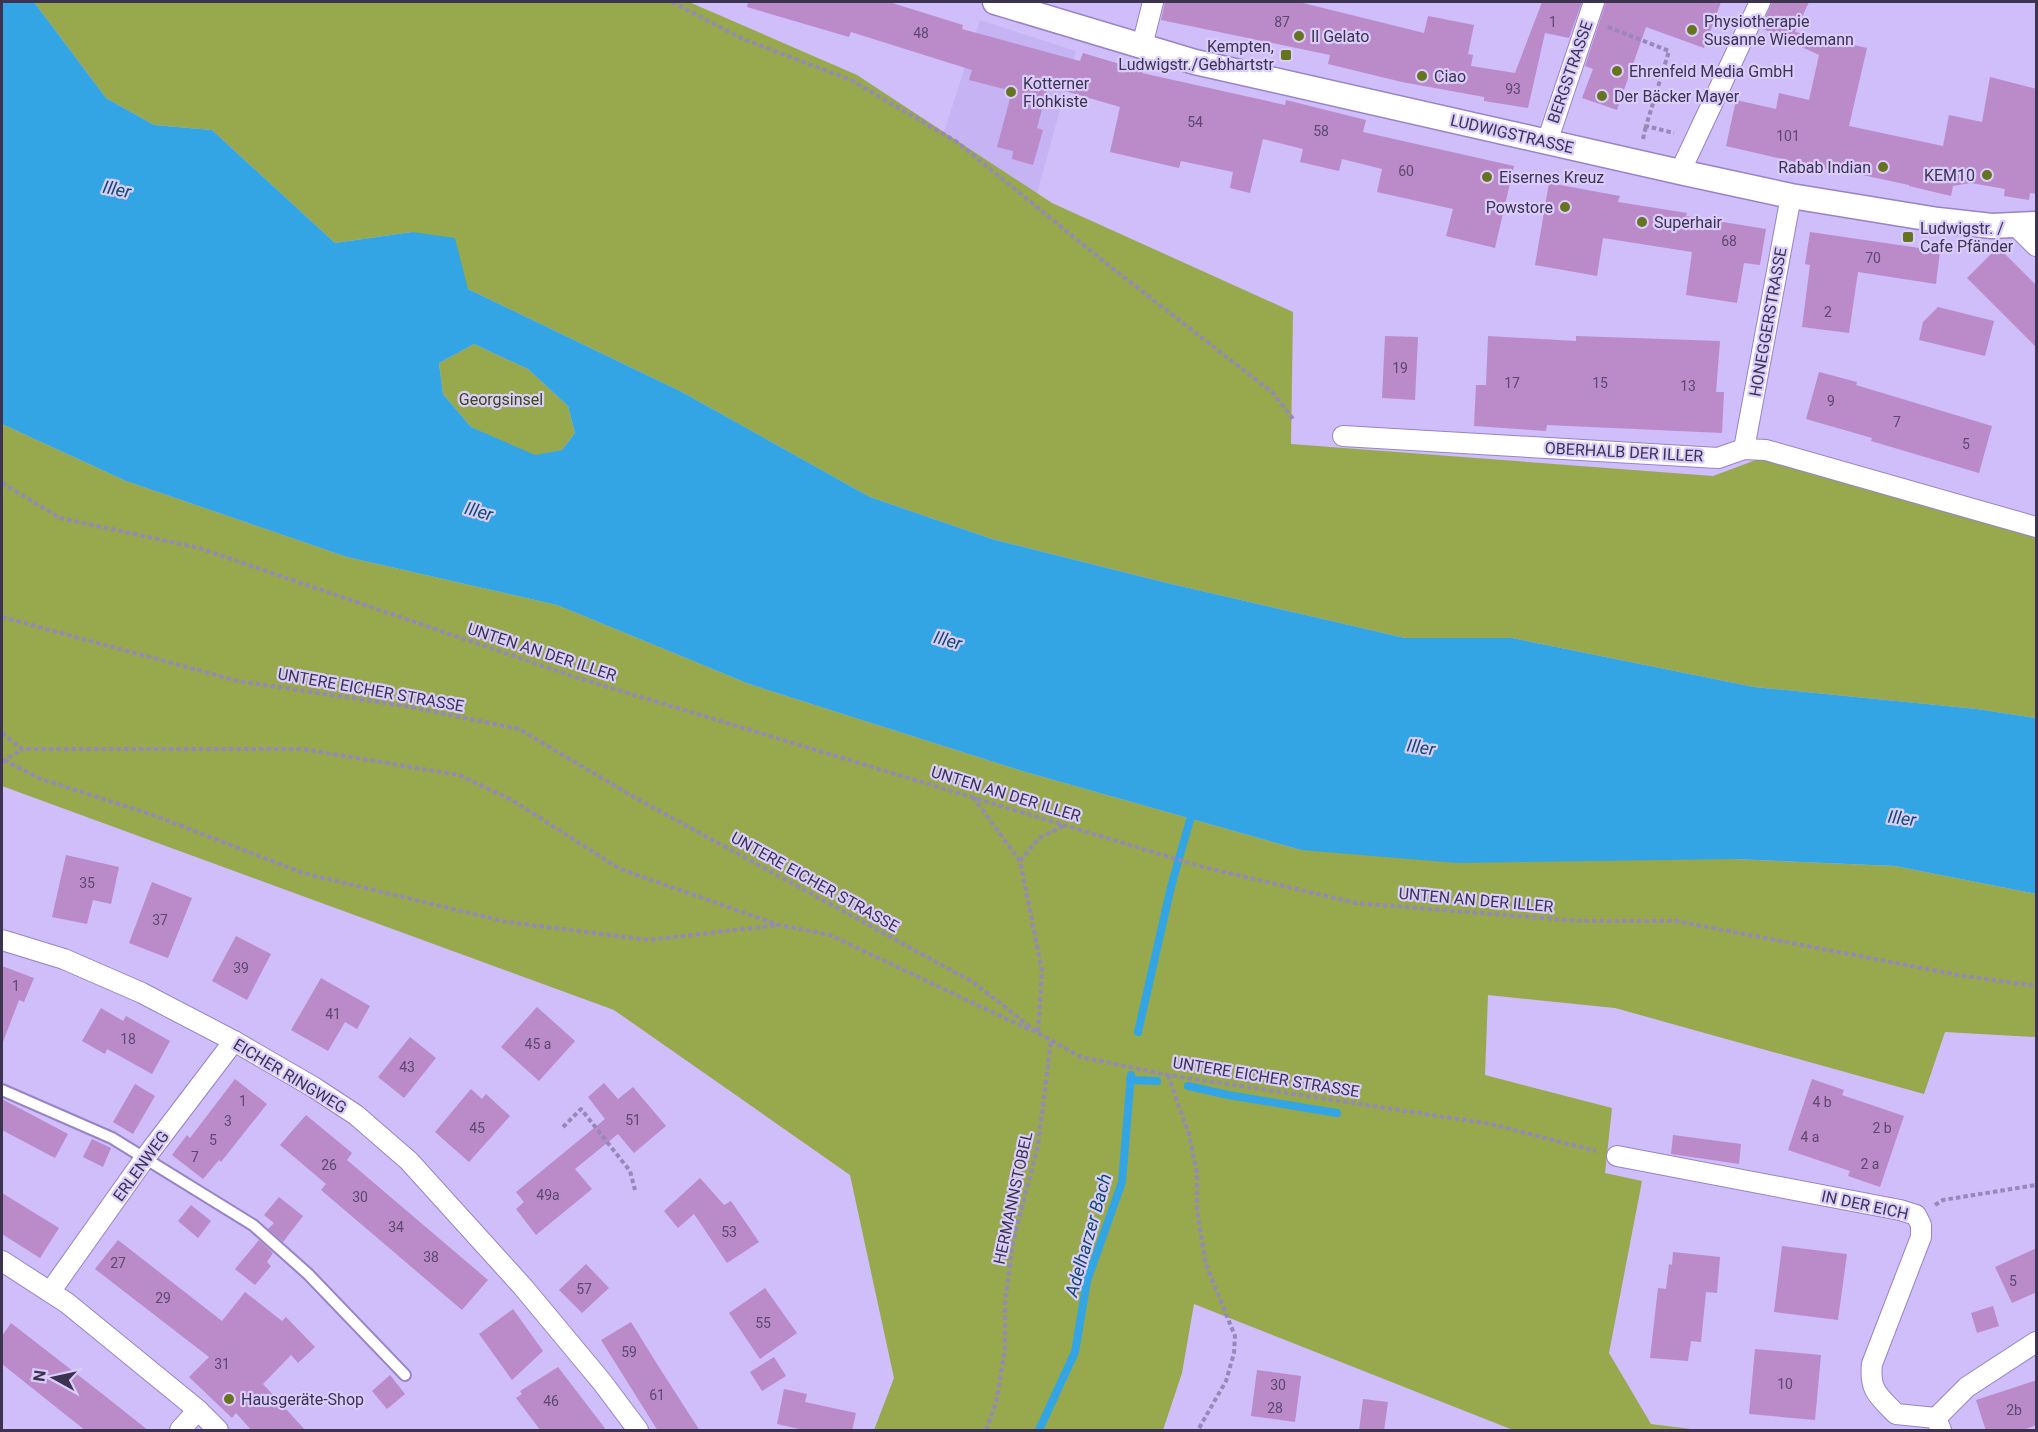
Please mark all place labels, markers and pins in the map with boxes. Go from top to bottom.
place label: Physiotherapie Susanne Wiedemann [1704,12,1854,49]
marker: Physiotherapie Susanne Wiedemann [1685,23,1699,37]
place label: Il Gelato [1311,27,1369,46]
marker: Il Gelato [1292,29,1306,43]
place label: Kempten, Ludwigstr./Gebhartstr [1118,37,1275,74]
marker: Kempten, Ludwigstr./Gebhartstr [1279,48,1293,62]
place label: Ehrenfeld Media GmbH [1629,62,1794,81]
marker: Ehrenfeld Media GmbH [1610,64,1624,78]
place label: Ciao [1434,67,1466,86]
marker: Ciao [1415,69,1429,83]
place label: Kotterner Flohkiste [1023,74,1090,111]
marker: Kotterner Flohkiste [1004,85,1018,99]
place label: Der Bäcker Mayer [1614,87,1740,106]
marker: Der Bäcker Mayer [1595,89,1609,103]
place label: Rabab Indian [1778,158,1871,177]
marker: Rabab Indian [1876,160,1890,174]
place label: KEM10 [1924,166,1975,185]
place label: Eisernes Kreuz [1499,168,1604,187]
marker: KEM10 [1980,168,1994,182]
marker: Eisernes Kreuz [1480,170,1494,184]
place label: Powstore [1486,198,1553,217]
marker: Powstore [1558,200,1572,214]
place label: Superhair [1654,213,1723,232]
marker: Superhair [1635,215,1649,229]
place label: Ludwigstr. / Cafe Pfänder [1920,219,2014,256]
marker: Ludwigstr. / Cafe Pfänder [1901,230,1915,244]
place label: Hausgeräte-Shop [241,1390,364,1409]
marker: Hausgeräte-Shop [222,1392,236,1406]

